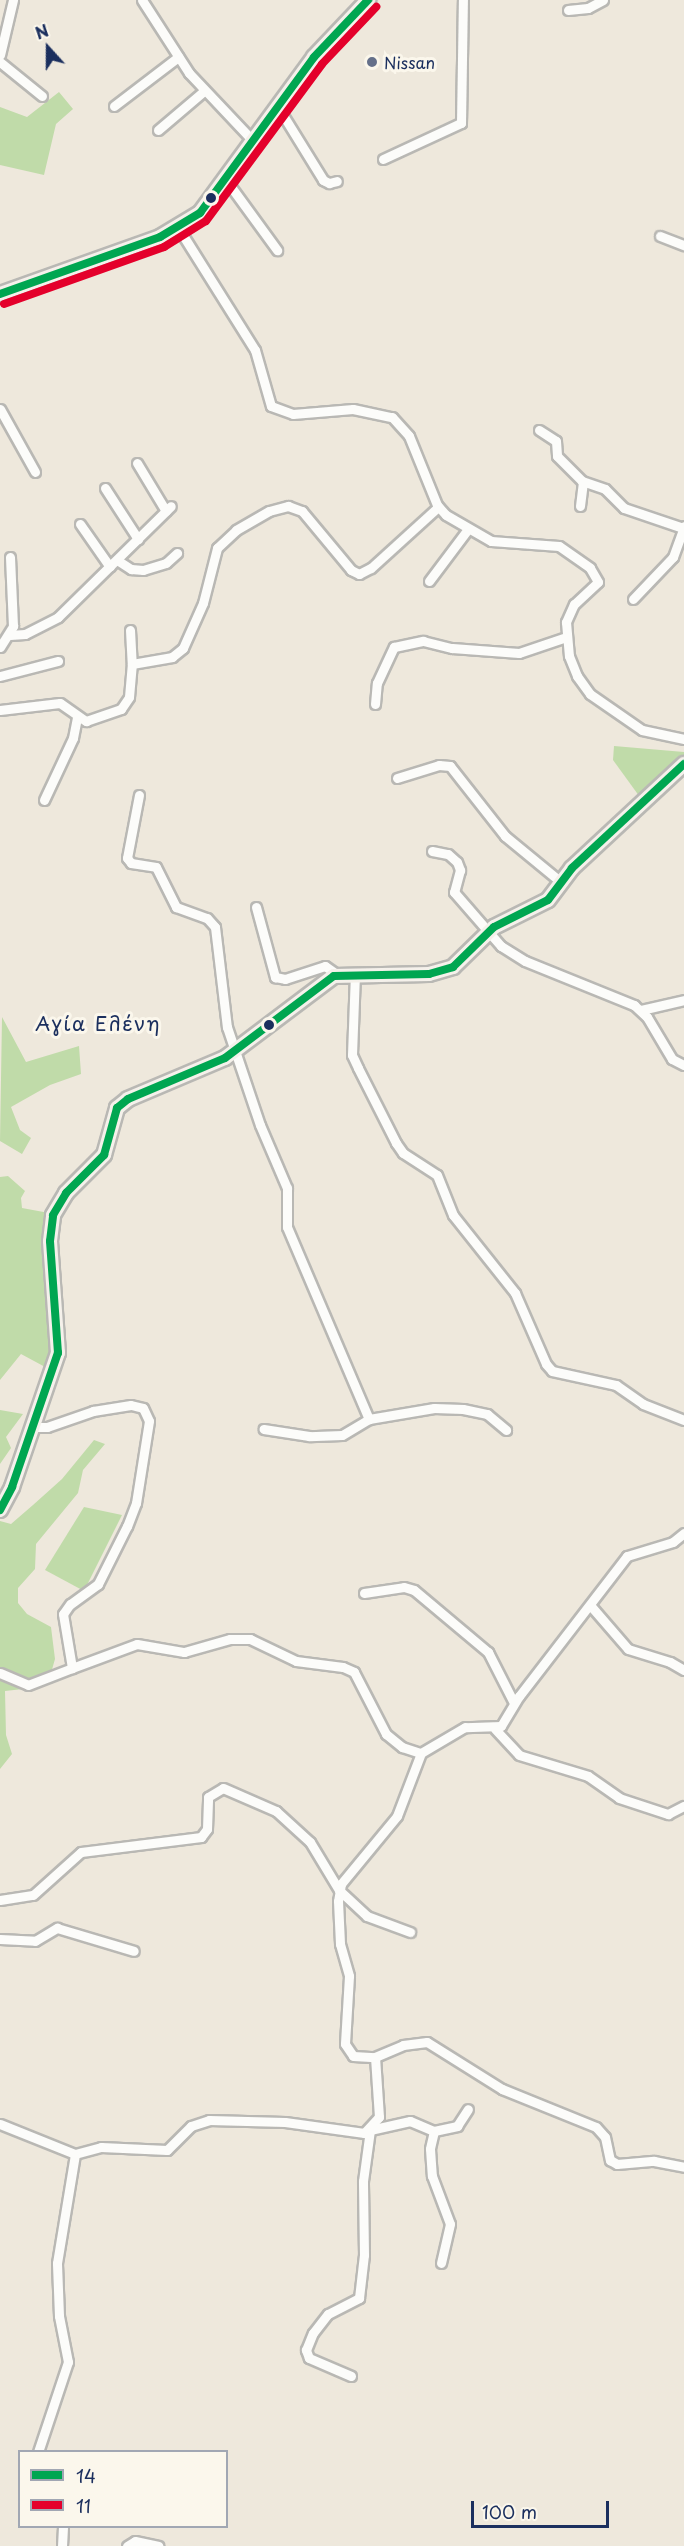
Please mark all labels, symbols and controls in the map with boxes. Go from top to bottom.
north arrow [18,18,78,78]
text: N [31,18,52,45]
place label: Nissan [384,52,435,72]
marker: Nissan [365,55,379,69]
unlabelled marker [205,192,217,204]
district label: Αγία Ελένη [35,1011,161,1035]
unlabelled marker [263,1019,275,1031]
legend [18,2450,228,2528]
text: 14 [76,2462,96,2489]
scale bar [474,2489,612,2527]
text: 11 [76,2492,91,2519]
text: 100 m [482,2498,537,2525]

